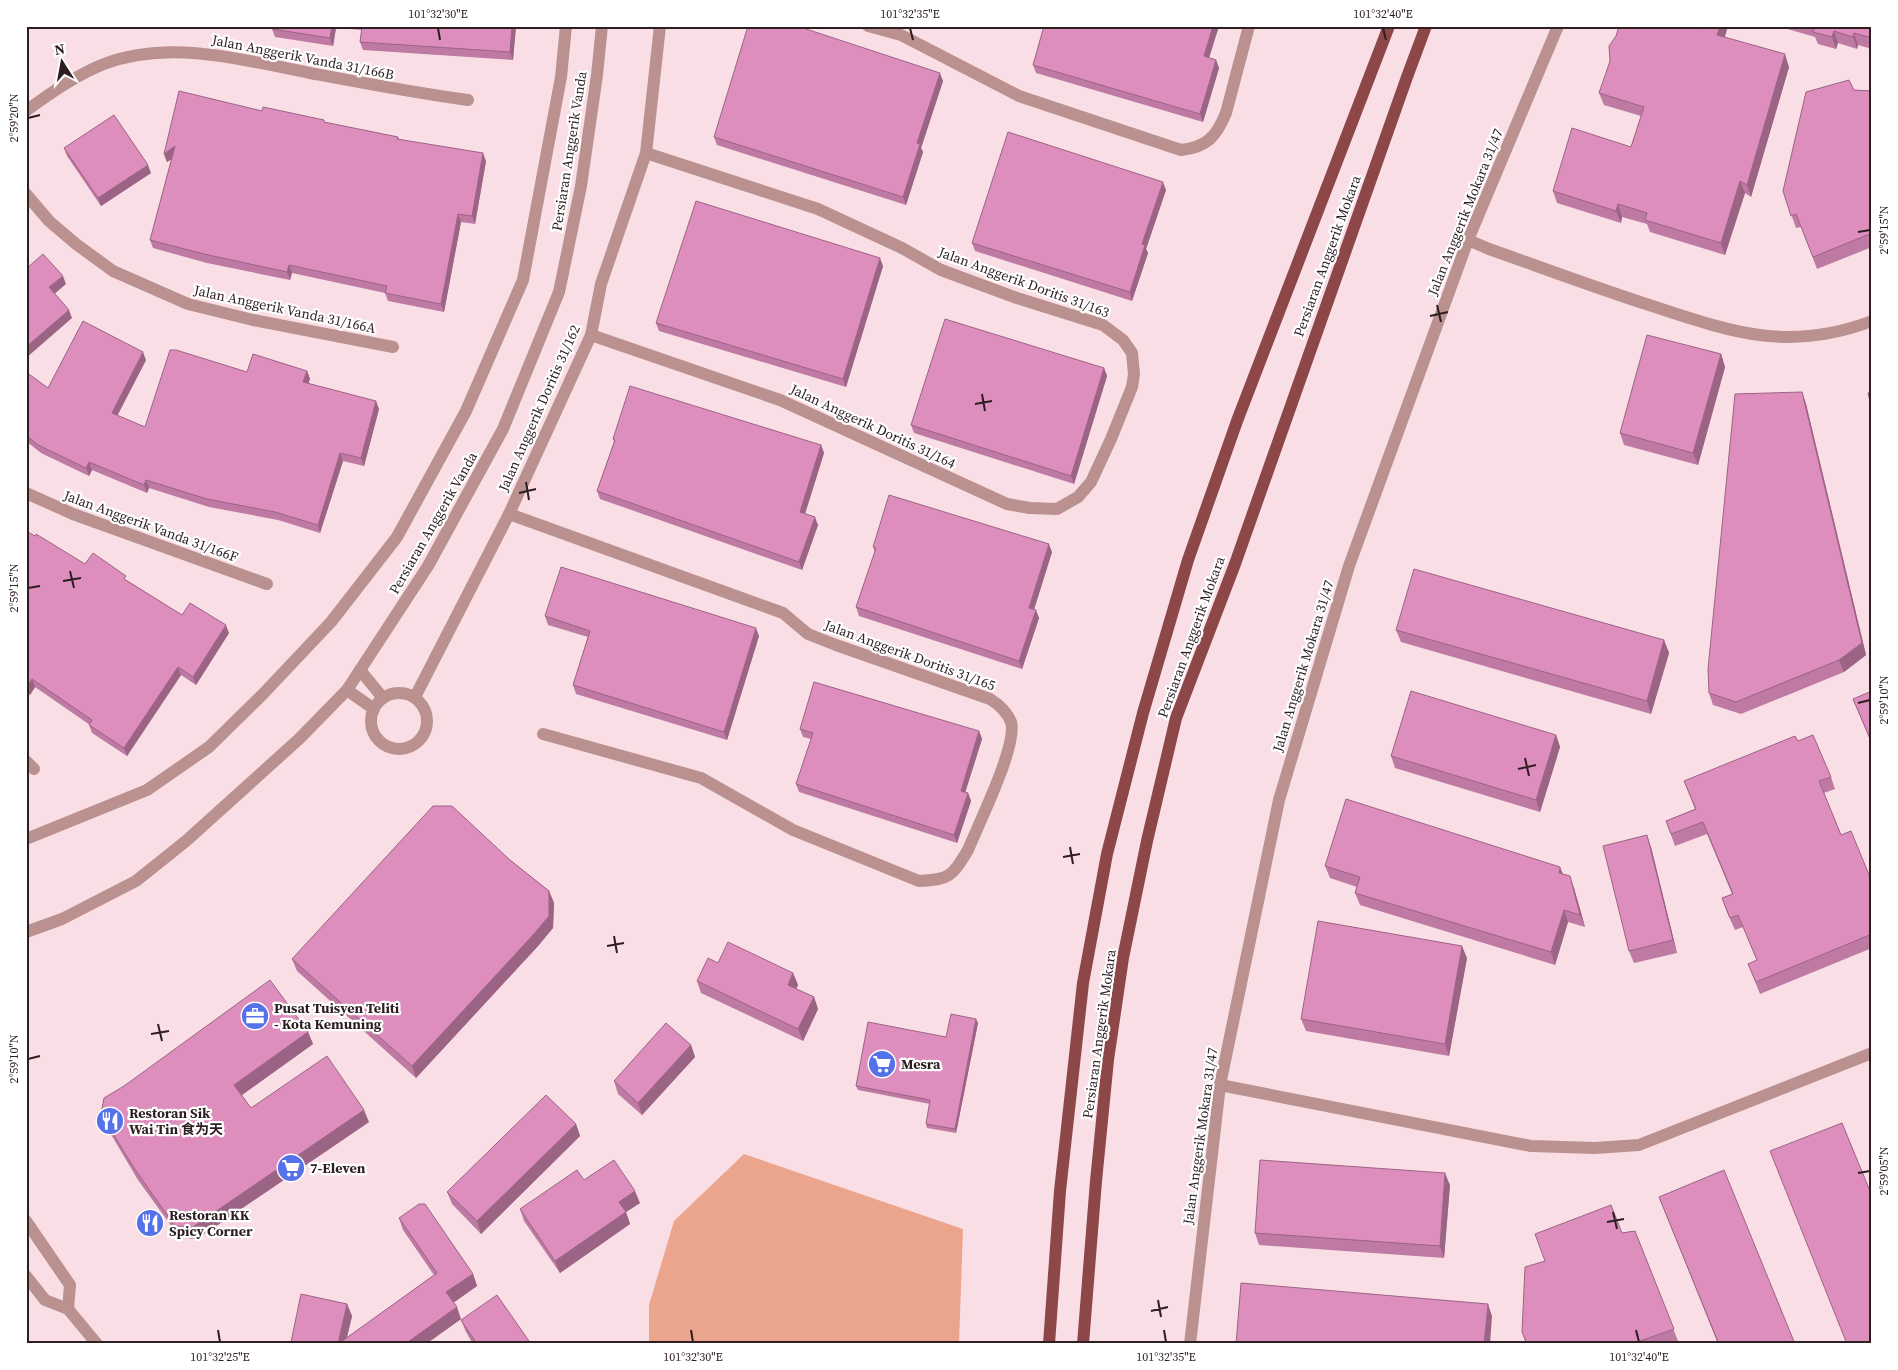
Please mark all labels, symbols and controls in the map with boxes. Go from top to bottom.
text: 101°32'30"E [408,6,468,22]
text: 101°32'35"E [880,6,940,22]
text: 101°32'40"E [1353,6,1413,22]
street label: Jalan Anggerik Vanda 31/166B [209,29,396,85]
north arrow [38,38,88,88]
text: N [53,38,66,60]
street label: Persiaran Anggerik Vanda [547,69,592,232]
text: 2°59'20"N [6,93,22,143]
street label: Jalan Anggerik Mokara 31/47 [1422,126,1508,299]
street label: Persiaran Anggerik Mokara [1288,172,1366,339]
text: 2°59'15"N [1876,205,1892,255]
street label: Jalan Anggerik Doritis 31/163 [935,241,1112,322]
street label: Jalan Anggerik Vanda 31/166A [191,280,379,338]
street label: Jalan Anggerik Doritis 31/162 [493,322,585,495]
street label: Jalan Anggerik Doritis 31/164 [786,378,959,473]
street label: Persiaran Anggerik Vanda [384,447,482,598]
street label: Jalan Anggerik Vanda 31/166F [60,485,241,567]
street label: Persiaran Anggerik Mokara [1152,553,1230,720]
text: 2°59'15"N [6,563,22,613]
street label: Jalan Anggerik Mokara 31/47 [1267,578,1339,755]
street label: Jalan Anggerik Doritis 31/165 [821,614,998,695]
text: 2°59'10"N [1876,675,1892,725]
street label: Persiaran Anggerik Mokara [1077,947,1121,1120]
place label: Pusat Tuisyen Teliti - Kota Kemuning [274,998,400,1034]
office icon: Pusat Tuisyen Teliti - Kota Kemuning [240,1001,270,1031]
text: 2°59'10"N [6,1034,22,1084]
street label: Jalan Anggerik Mokara 31/47 [1178,1046,1222,1227]
supermarket icon: Mesra [867,1049,897,1079]
place label: Mesra [901,1054,941,1074]
place label: Restoran Sik Wai Tin 食为天 [129,1103,223,1139]
restaurant icon: Restoran Sik Wai Tin 食为天 [95,1106,125,1136]
text: 2°59'05"N [1876,1146,1892,1196]
supermarket icon: 7-Eleven [276,1153,306,1183]
place label: 7-Eleven [310,1158,366,1178]
place label: Restoran KK Spicy Corner [169,1205,253,1241]
restaurant icon: Restoran KK Spicy Corner [135,1208,165,1238]
text: 101°32'25"E [190,1349,250,1365]
text: 101°32'30"E [663,1349,723,1365]
text: 101°32'35"E [1136,1349,1196,1365]
text: 101°32'40"E [1609,1349,1669,1365]

